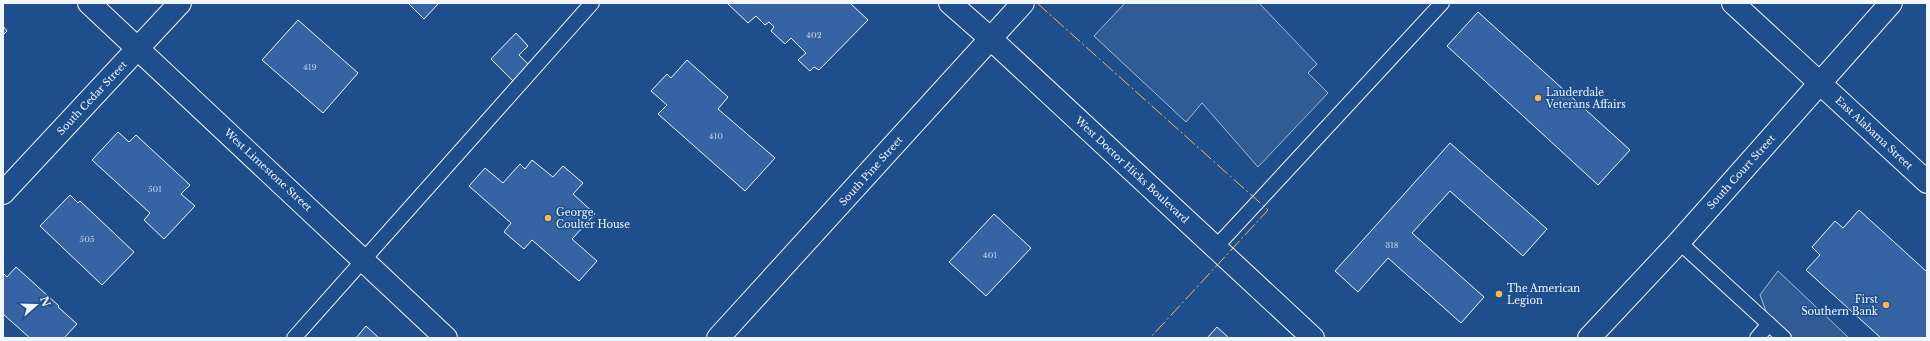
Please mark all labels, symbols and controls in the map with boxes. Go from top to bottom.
house number: 402 [806,30,822,40]
street label: South Cedar Street [54,58,130,138]
house number: 419 [303,62,317,72]
place label: Lauderdale Veterans Affairs [1545,86,1626,111]
marker: Lauderdale Veterans Affairs [1533,93,1543,103]
street label: East Alabama Street [1833,94,1916,172]
street label: West Doctor Hicks Boulevard [1072,113,1192,226]
street label: West Limestone Street [221,125,315,214]
house number: 410 [709,131,723,141]
street label: South Court Street [1704,132,1778,212]
street label: South Pine Street [836,133,906,208]
house number: 501 [148,184,162,194]
place label: George Coulter House [556,206,630,231]
marker: George Coulter House [543,213,553,223]
house number: 505 [80,234,95,244]
house number: 318 [1385,240,1399,250]
house number: 401 [983,250,997,260]
place label: The American Legion [1507,282,1580,307]
north arrow [16,285,56,325]
marker: The American Legion [1494,289,1504,299]
place label: First Southern Bank [1801,293,1879,318]
text: N [37,294,54,309]
marker: First Southern Bank [1881,300,1891,310]

